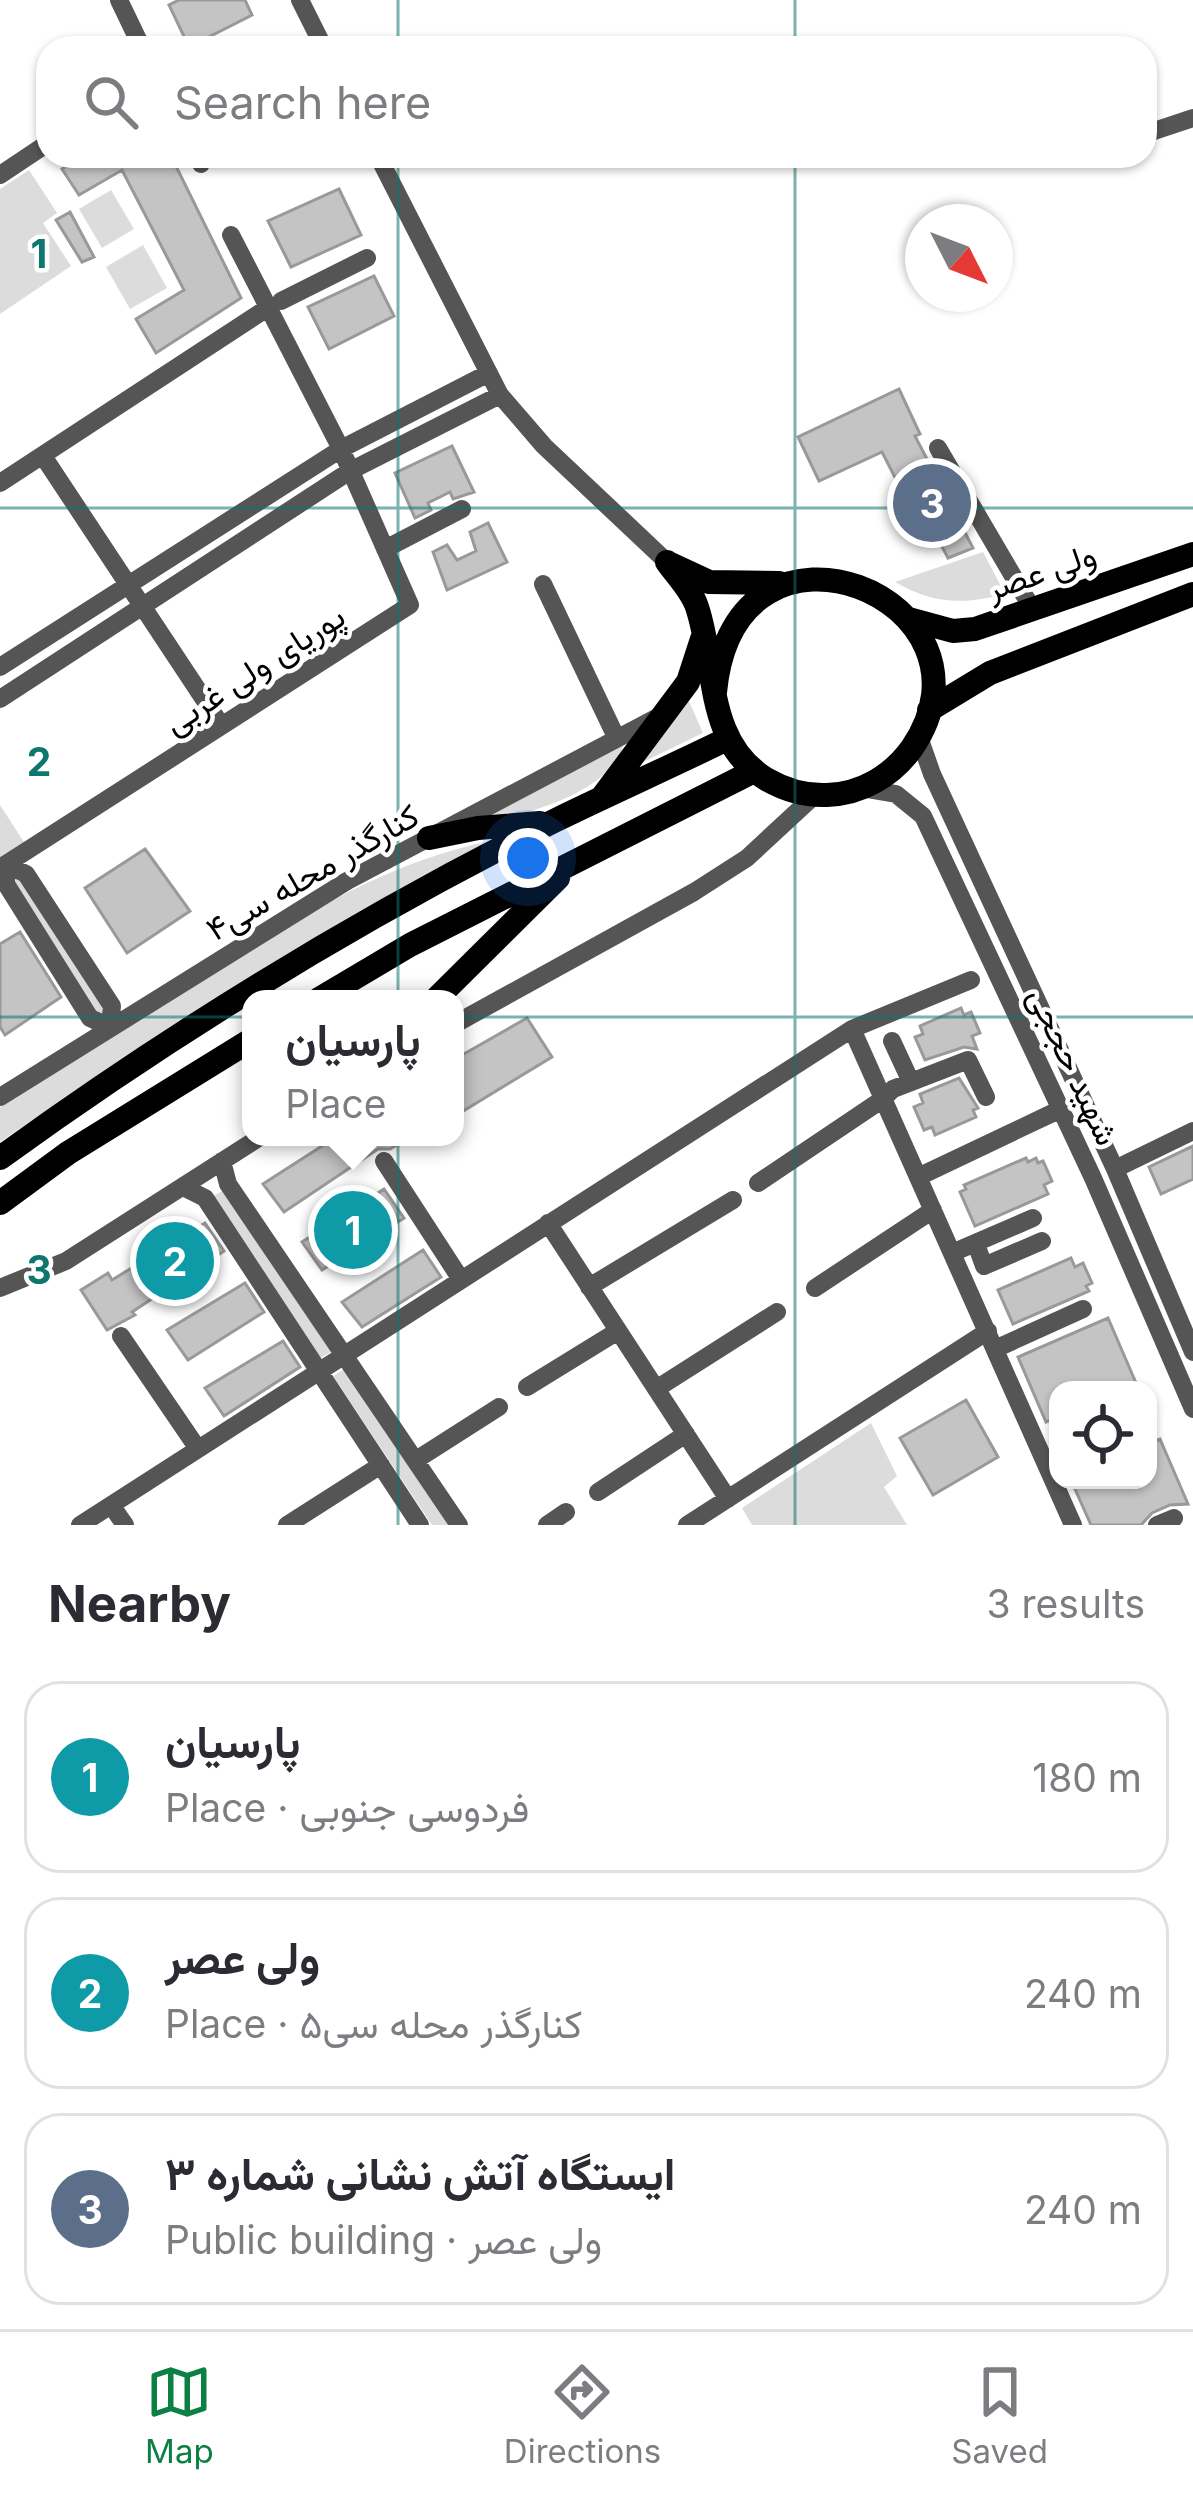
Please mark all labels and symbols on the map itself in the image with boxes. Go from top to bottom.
north arrow [905,204,1013,312]
text: 1 [31,230,47,277]
pin: 3 [893,458,971,548]
street label: ولی عصر [980,534,1101,610]
street label: پوریای ولی غربی [156,596,354,745]
text: 2 [27,738,51,785]
street label: کنارگذر محله سی۴ [199,795,426,950]
your location [498,828,558,888]
street label: شهید حججی [1019,981,1128,1152]
pin: 1 [314,1185,392,1275]
pin: 2 [136,1216,214,1306]
text: 3 [26,1246,52,1293]

